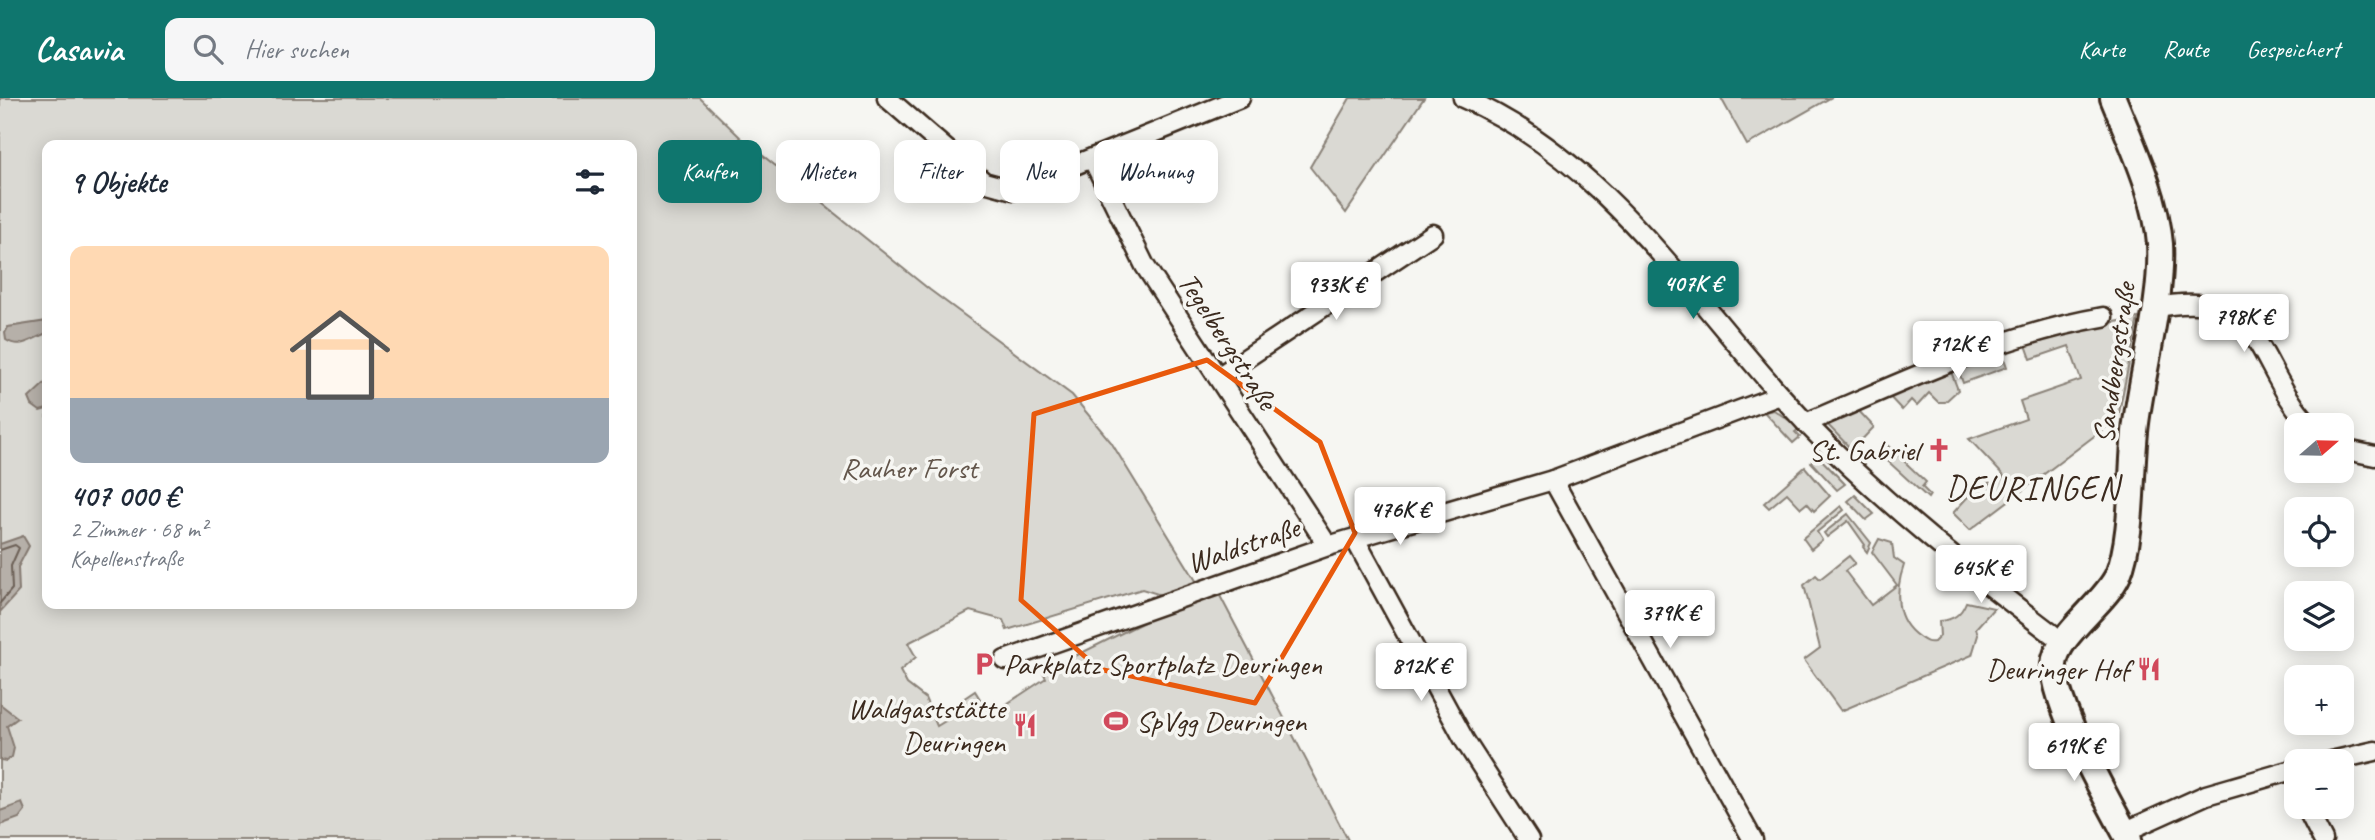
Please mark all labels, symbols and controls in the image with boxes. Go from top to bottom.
search box [165,18,655,81]
text: Casavia [35,28,123,70]
icon: search [189,30,227,68]
text: Hier suchen [245,33,349,66]
text: Karte [2079,34,2125,64]
text: Route [2163,34,2208,64]
text: Gespeichert [2246,34,2340,64]
chip: Kaufen [658,140,762,203]
chip: Mieten [776,140,880,203]
chip: Filter [894,140,986,203]
chip: Neu [1000,140,1080,203]
chip: Wohnung [1094,140,1218,203]
text: 9 Objekte [70,163,166,201]
icon: filters [571,163,609,201]
pin: 933K € [1279,262,1393,322]
pin: 407K € [1636,262,1750,321]
street label: Tegelbergstraße [1170,265,1288,419]
text: 407K € [1664,269,1722,298]
text: 933K € [1307,270,1365,299]
street label: Sandbergstraße [2084,278,2144,446]
icon: home [277,292,403,418]
pin: 798K € [2187,294,2301,354]
text: 798K € [2215,302,2273,331]
pin: 712K € [1901,322,2015,381]
text: 712K € [1929,329,1987,358]
north arrow [2284,413,2354,483]
map controls [2284,413,2354,819]
place label: St. Gabriel [1809,431,1924,469]
church icon: St. Gabriel [1925,436,1953,464]
park label: Rauher Forst [841,449,980,487]
district label: DEURINGEN [1946,467,2123,509]
text: 407 000 € [70,477,179,515]
pin: 476K € [1343,488,1457,547]
text: 476K € [1370,495,1430,524]
button: locate [2284,497,2354,567]
street label: Waldstraße [1182,507,1306,582]
text: 2 Zimmer · 68 m² [70,515,207,544]
text: Kapellenstraße [70,544,183,573]
pin: 645K € [1924,546,2038,605]
text: 645K € [1952,553,2010,582]
button: layers [2284,581,2354,651]
pin: 379K € [1613,590,1727,650]
text: 379K € [1641,598,1699,627]
pin: 812K € [1364,644,1478,703]
place label: Parkplatz Sportplatz Deuringen [1004,645,1323,683]
parking icon: Parkplatz Sportplatz Deuringen [970,650,998,678]
place label: Deuringer Hof [1986,650,2135,688]
text: 812K € [1392,651,1450,680]
restaurant icon: Deuringer Hof [2135,655,2163,683]
button: + [2284,665,2354,735]
place label: Waldgaststätte Deuringen [848,689,1007,761]
place label: SpVgg Deuringen [1136,702,1308,740]
sports icon: SpVgg Deuringen [1102,707,1130,735]
restaurant icon: Waldgaststätte Deuringen [1011,711,1039,739]
pin: 619K € [2017,724,2131,783]
text: 619K € [2045,731,2103,760]
button: − [2284,749,2354,819]

